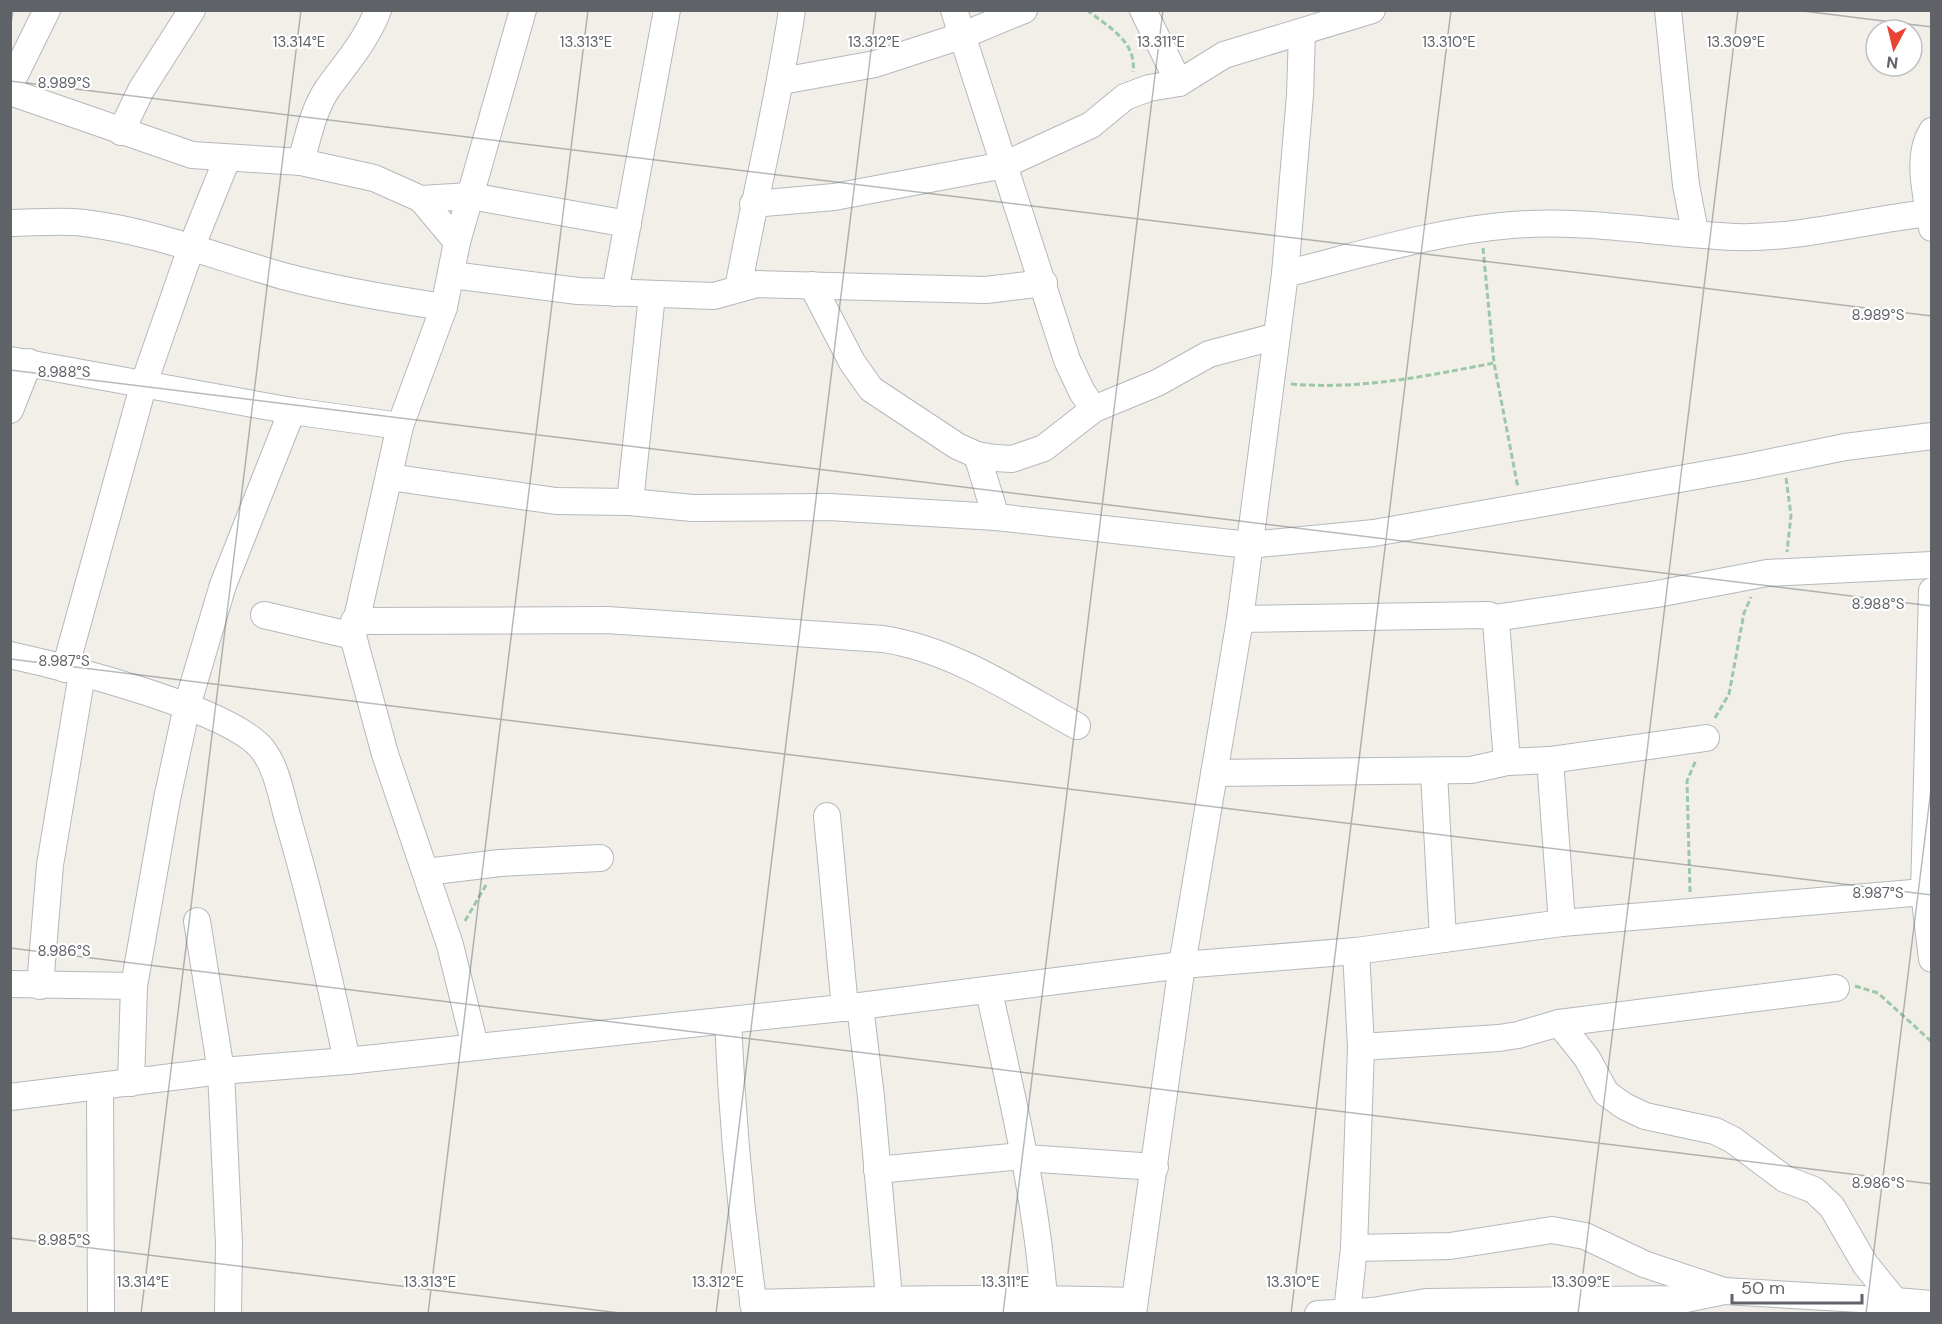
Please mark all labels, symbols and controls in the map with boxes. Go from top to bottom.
north arrow [1864,18,1924,78]
text: 13.314°E [273,32,325,52]
text: 13.313°E [560,32,612,52]
text: 13.312°E [848,32,900,52]
text: 13.311°E [1137,32,1185,52]
text: 13.310°E [1422,32,1476,52]
text: 13.309°E [1707,32,1765,52]
text: N [1885,51,1899,74]
text: 8.989°S [38,73,91,93]
text: 8.989°S [1852,305,1905,325]
text: 8.988°S [38,362,91,382]
text: 8.988°S [1852,594,1905,614]
text: 8.987°S [38,651,90,671]
text: 8.987°S [1852,883,1904,903]
text: 8.986°S [37,941,91,961]
text: 8.986°S [1851,1173,1905,1193]
text: 8.985°S [38,1230,91,1250]
scale bar [1732,1267,1862,1305]
text: 13.314°E [117,1272,169,1292]
text: 13.313°E [404,1272,456,1292]
text: 13.312°E [692,1272,744,1292]
text: 13.311°E [981,1272,1029,1292]
text: 13.310°E [1266,1272,1320,1292]
text: 13.309°E [1552,1272,1610,1292]
text: 50 m [1741,1276,1785,1300]

